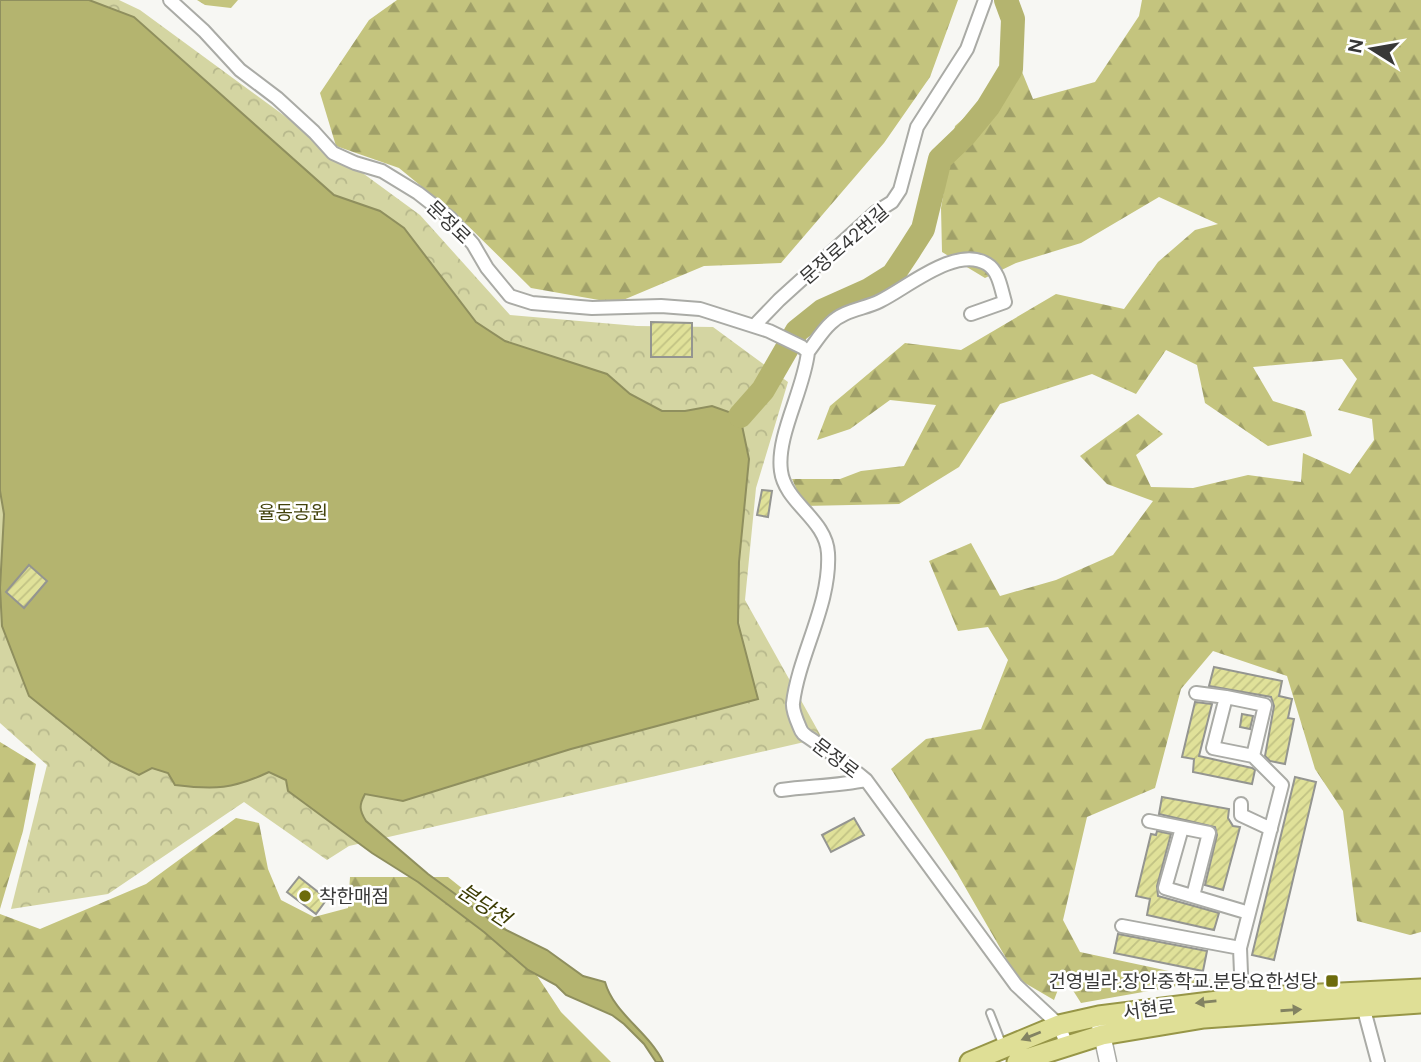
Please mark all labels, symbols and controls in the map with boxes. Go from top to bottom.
north arrow [1337,14,1407,84]
text: N [1342,37,1369,55]
street label: 문정로 [421,195,476,250]
street label: 문정로42번길 [795,199,894,290]
park label: 율동공원 [258,500,328,525]
street label: 문정로 [807,733,864,784]
water label: 분당천 [452,877,518,934]
place label: 착한매점 [319,884,389,909]
marker: 착한매점 [297,888,313,904]
place label: 건영빌라.장안중학교.분당요한성당 [1048,969,1318,994]
marker: 건영빌라.장안중학교.분당요한성당 [1324,973,1340,989]
street label: 서현로 [1122,994,1177,1025]
one-way arrow [1195,997,1217,1008]
one-way arrow [1280,1004,1302,1015]
one-way arrow [1021,1031,1042,1042]

